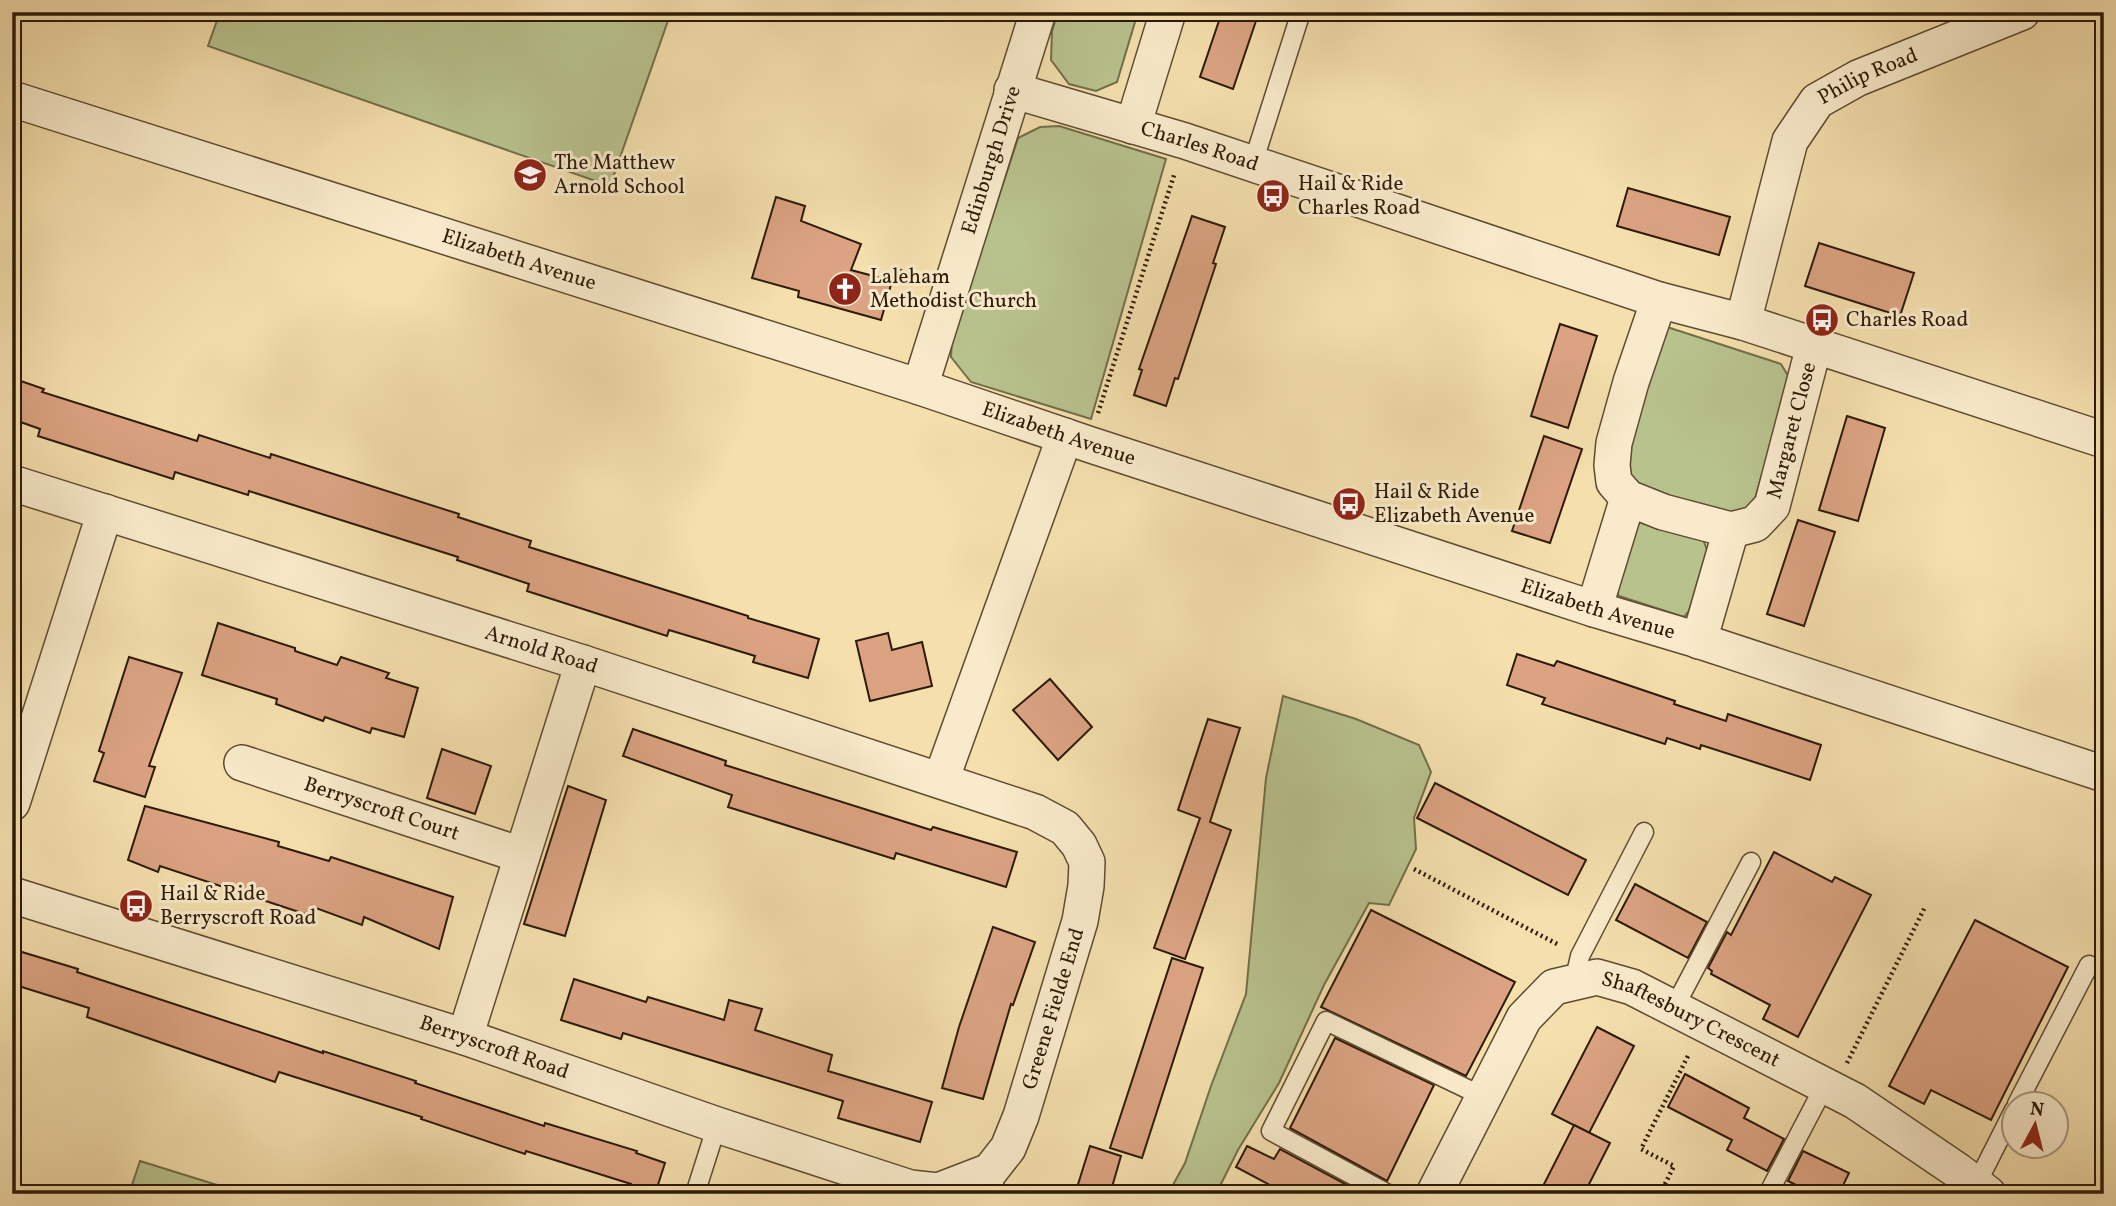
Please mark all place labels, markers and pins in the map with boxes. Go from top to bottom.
place label: The Matthew Arnold School [554,149,685,202]
school or university icon: The Matthew Arnold School [511,156,549,194]
place label: Hail & Ride Charles Road [1298,170,1420,223]
bus stop icon: Hail & Ride Charles Road [1254,177,1292,215]
place label: Laleham Methodist Church [870,263,1037,316]
church icon: Laleham Methodist Church [826,270,864,308]
bus stop icon: Charles Road [1803,301,1841,339]
place label: Charles Road [1846,306,1968,335]
place label: Hail & Ride Elizabeth Avenue [1374,478,1534,531]
bus stop icon: Hail & Ride Elizabeth Avenue [1330,485,1368,523]
place label: Hail & Ride Berryscroft Road [160,880,316,933]
bus stop icon: Hail & Ride Berryscroft Road [117,887,155,925]

